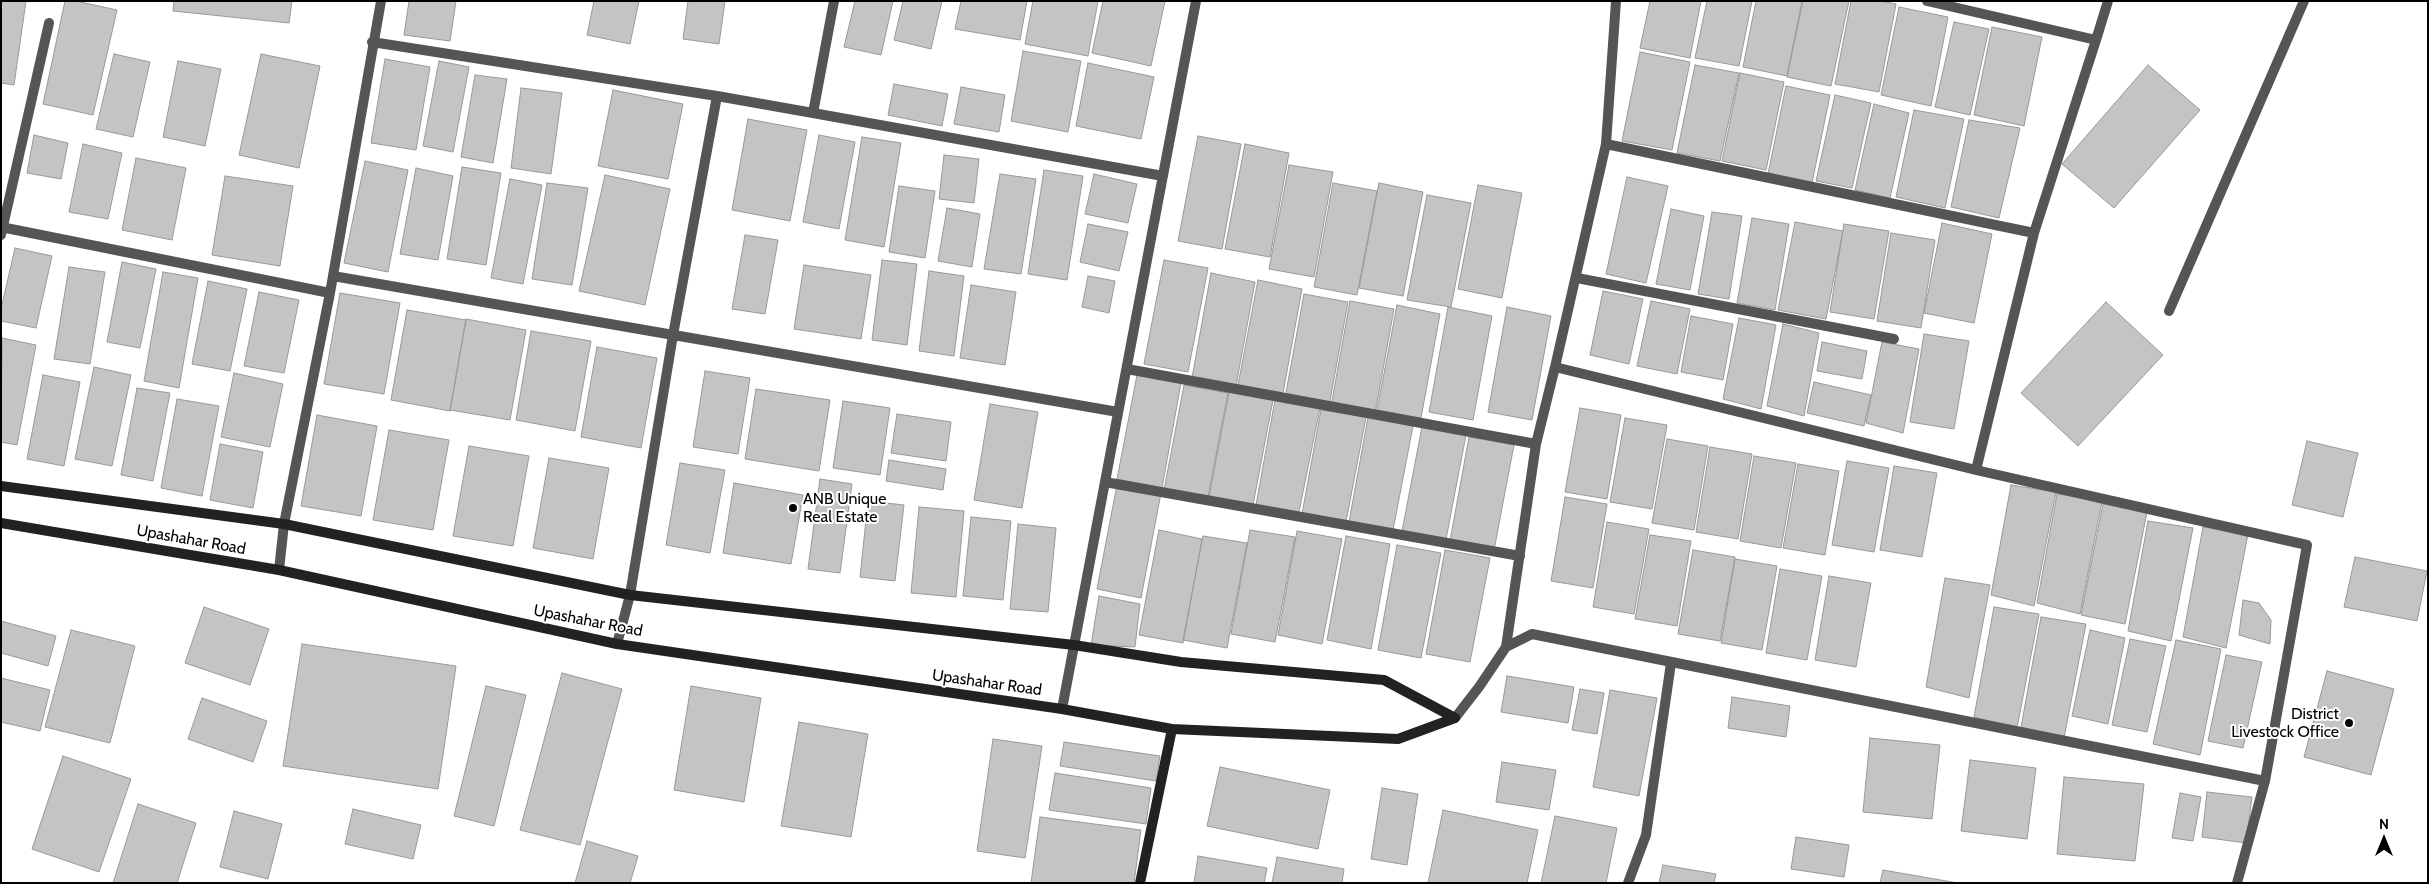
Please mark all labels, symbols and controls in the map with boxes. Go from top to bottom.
place label: ANB Unique Real Estate [803,489,886,527]
marker: ANB Unique Real Estate [787,502,799,514]
street label: Upashahar Road [135,521,247,559]
street label: Upashahar Road [532,601,644,641]
street label: Upashahar Road [931,666,1043,700]
place label: District Livestock Office [2231,704,2339,742]
marker: District Livestock Office [2343,717,2355,729]
north arrow [2359,814,2409,864]
text: N [2379,815,2389,833]

